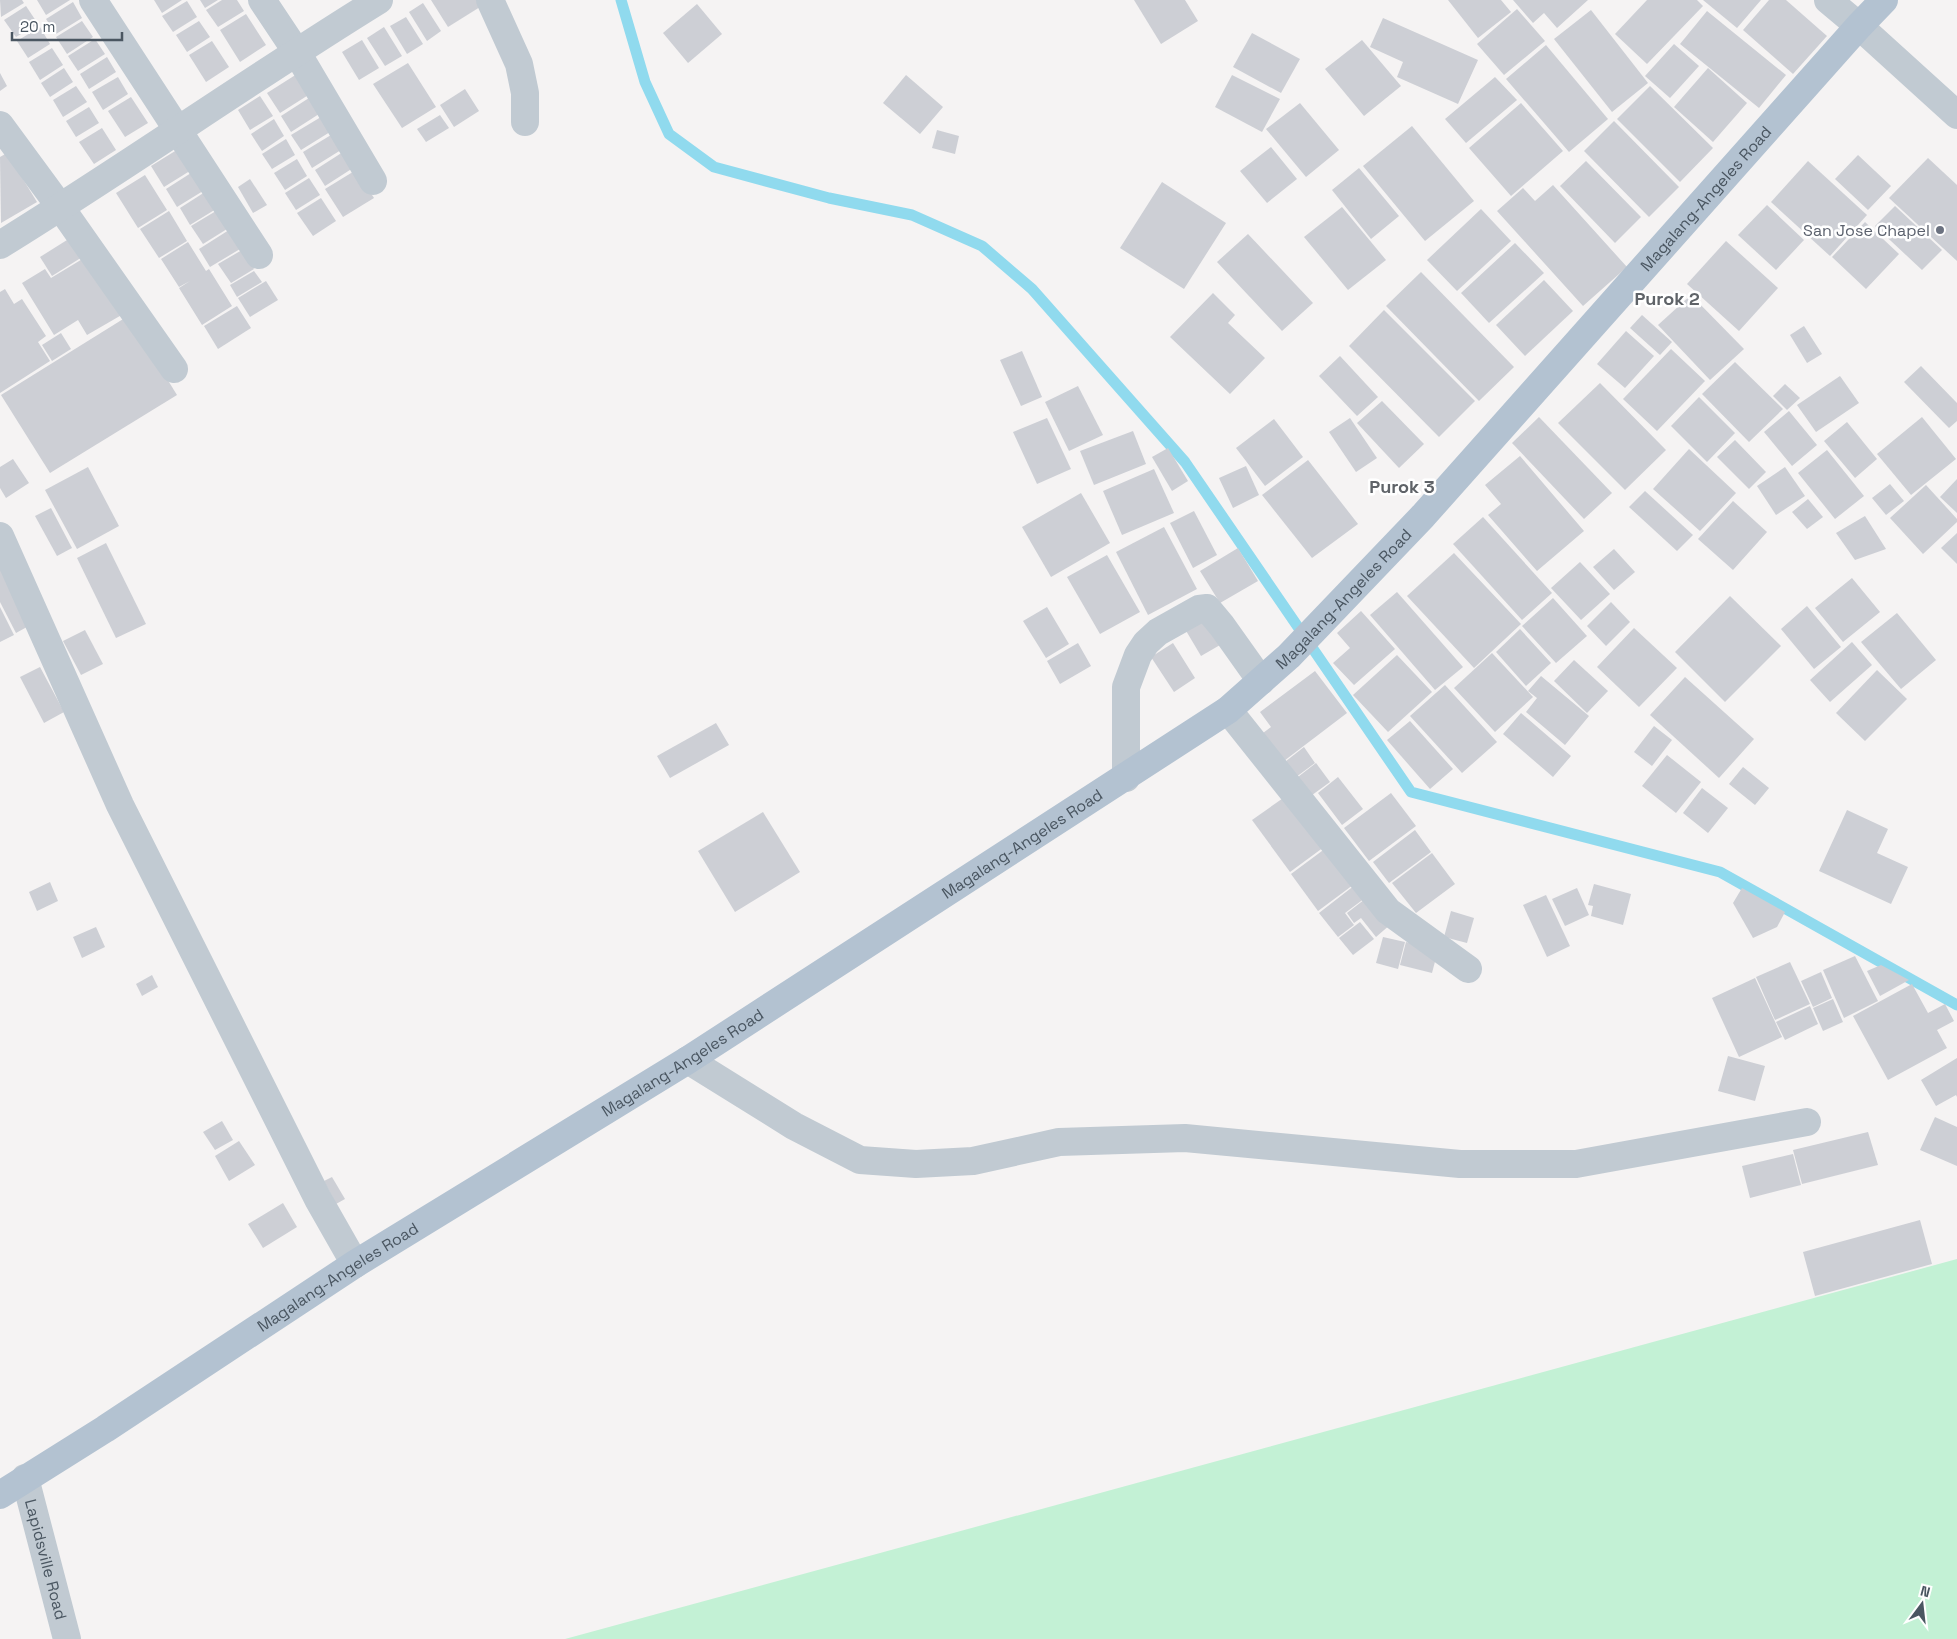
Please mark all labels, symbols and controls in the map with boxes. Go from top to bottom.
scale bar [12,10,122,42]
text: 20 m [20,17,55,36]
street label: Magalang-Angeles Road [1635,121,1776,275]
place label: San Jose Chapel [1803,220,1930,241]
marker: San Jose Chapel [1934,224,1946,236]
district label: Purok 2 [1634,287,1700,310]
district label: Purok 3 [1369,475,1435,498]
street label: Magalang-Angeles Road [1271,524,1416,674]
street label: Magalang-Angeles Road [938,784,1106,903]
street label: Magalang-Angeles Road [597,1003,767,1121]
street label: Magalang-Angeles Road [253,1217,422,1336]
street label: Lapidsville Road [20,1497,72,1622]
north arrow [1897,1579,1947,1629]
text: N [1918,1582,1932,1601]

